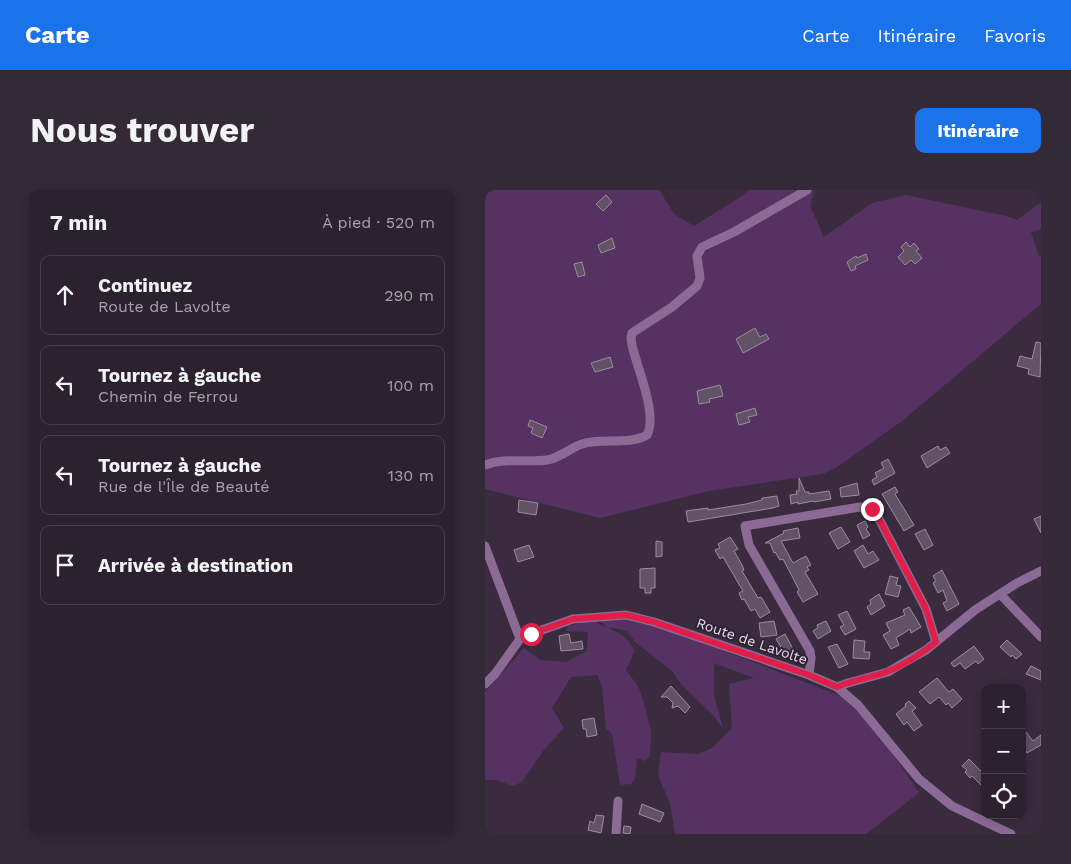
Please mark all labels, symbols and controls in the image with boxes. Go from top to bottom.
text: Carte [25,21,90,49]
text: Carte [802,25,850,46]
text: Itinéraire [878,25,956,46]
text: Favoris [984,25,1046,46]
button: Itinéraire [915,108,1041,153]
text: Nous trouver [30,109,254,151]
text: 7 min [50,210,107,235]
text: À pied · 520 m [322,213,435,232]
text: Continuez [98,274,192,297]
icon: ahead [51,281,79,309]
text: 290 m [384,286,434,305]
text: Route de Lavolte [98,297,231,316]
text: Tournez à gauche [98,364,261,387]
icon: left [51,371,79,399]
text: 100 m [387,376,434,395]
text: Chemin de Ferrou [98,387,238,406]
text: Tournez à gauche [98,454,261,477]
icon: left [51,461,79,489]
text: 130 m [388,466,434,485]
text: Rue de l'Île de Beauté [98,477,270,496]
route end [861,498,884,521]
icon: arrive [51,551,79,579]
text: Arrivée à destination [98,554,293,577]
street label: Route de Lavolte [694,615,810,667]
route start [520,623,543,646]
map controls [981,684,1026,819]
button: + [981,684,1026,729]
button: − [981,729,1026,774]
button: locate [981,774,1026,819]

